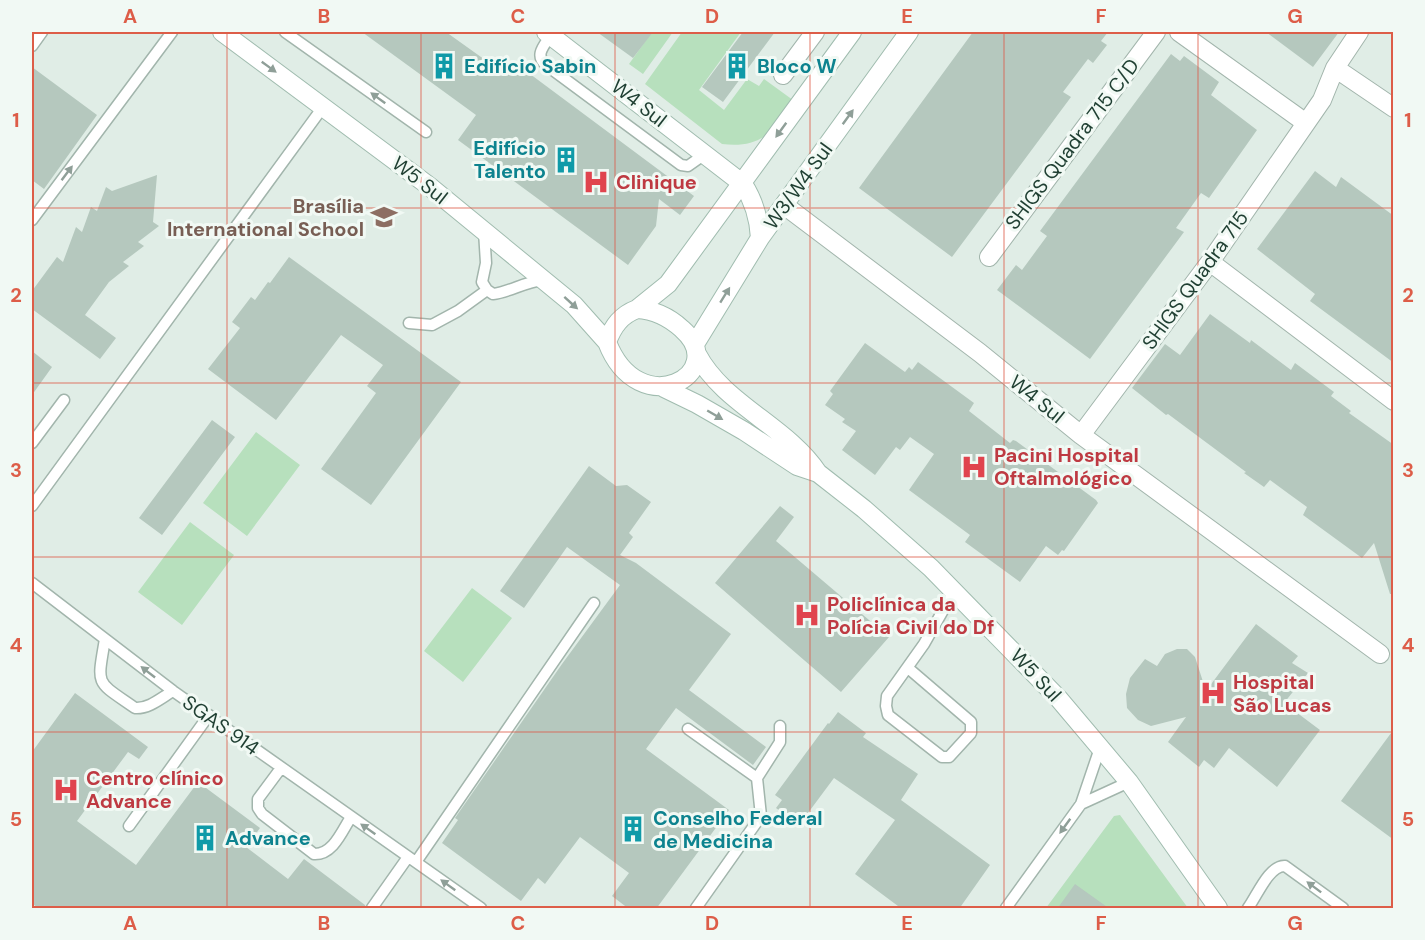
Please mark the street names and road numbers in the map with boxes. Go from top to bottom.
street label: SHIGS Quadra 715 C/D [999,53,1145,235]
street label: W4 Sul [606,73,672,133]
street label: W3/W4 Sul [758,137,838,235]
street label: W5 Sul [387,150,453,210]
street label: SHIGS Quadra 715 [1136,206,1254,354]
street label: W4 Sul [1004,369,1070,429]
street label: W5 Sul [1005,643,1067,707]
street label: SGAS 914 [178,689,264,761]

